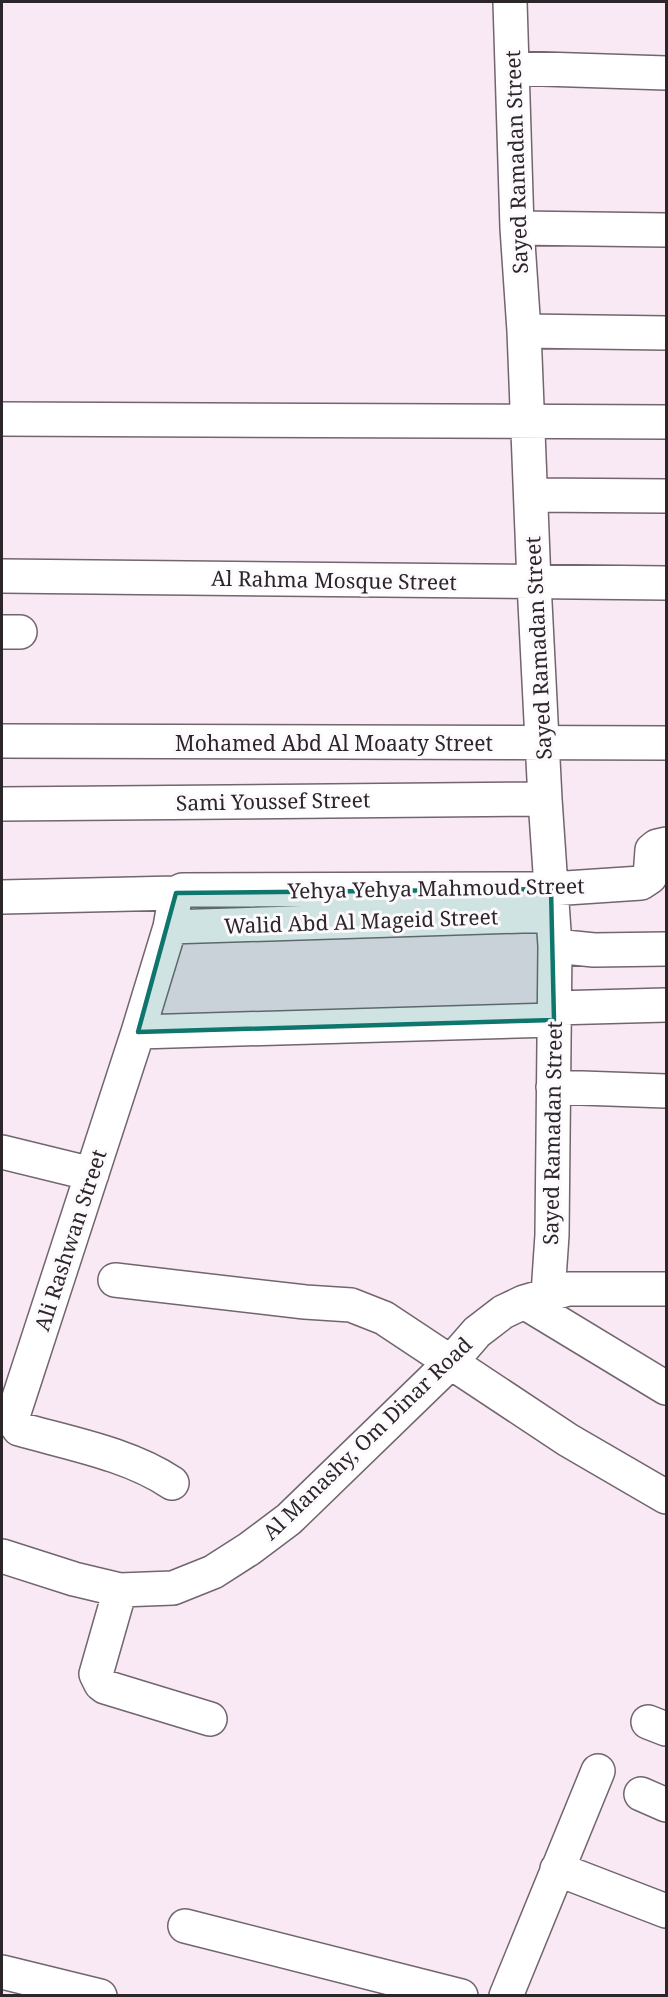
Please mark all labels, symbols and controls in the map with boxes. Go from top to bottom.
street label: Sayed Ramadan Street [498,50,534,274]
street label: Sayed Ramadan Street [518,535,558,761]
street label: Al Rahma Mosque Street [211,564,457,596]
street label: Mohamed Abd Al Moaaty Street [175,729,493,757]
street label: Sami Youssef Street [176,785,370,817]
street label: Yehya Yehya Mahmoud Street [286,871,585,905]
street label: Walid Abd Al Mageid Street [223,902,499,940]
street label: Sayed Ramadan Street [536,1021,568,1245]
street label: Ali Rashwan Street [27,1146,113,1334]
street label: Al Manashy, Om Dinar Road [256,1330,478,1546]

